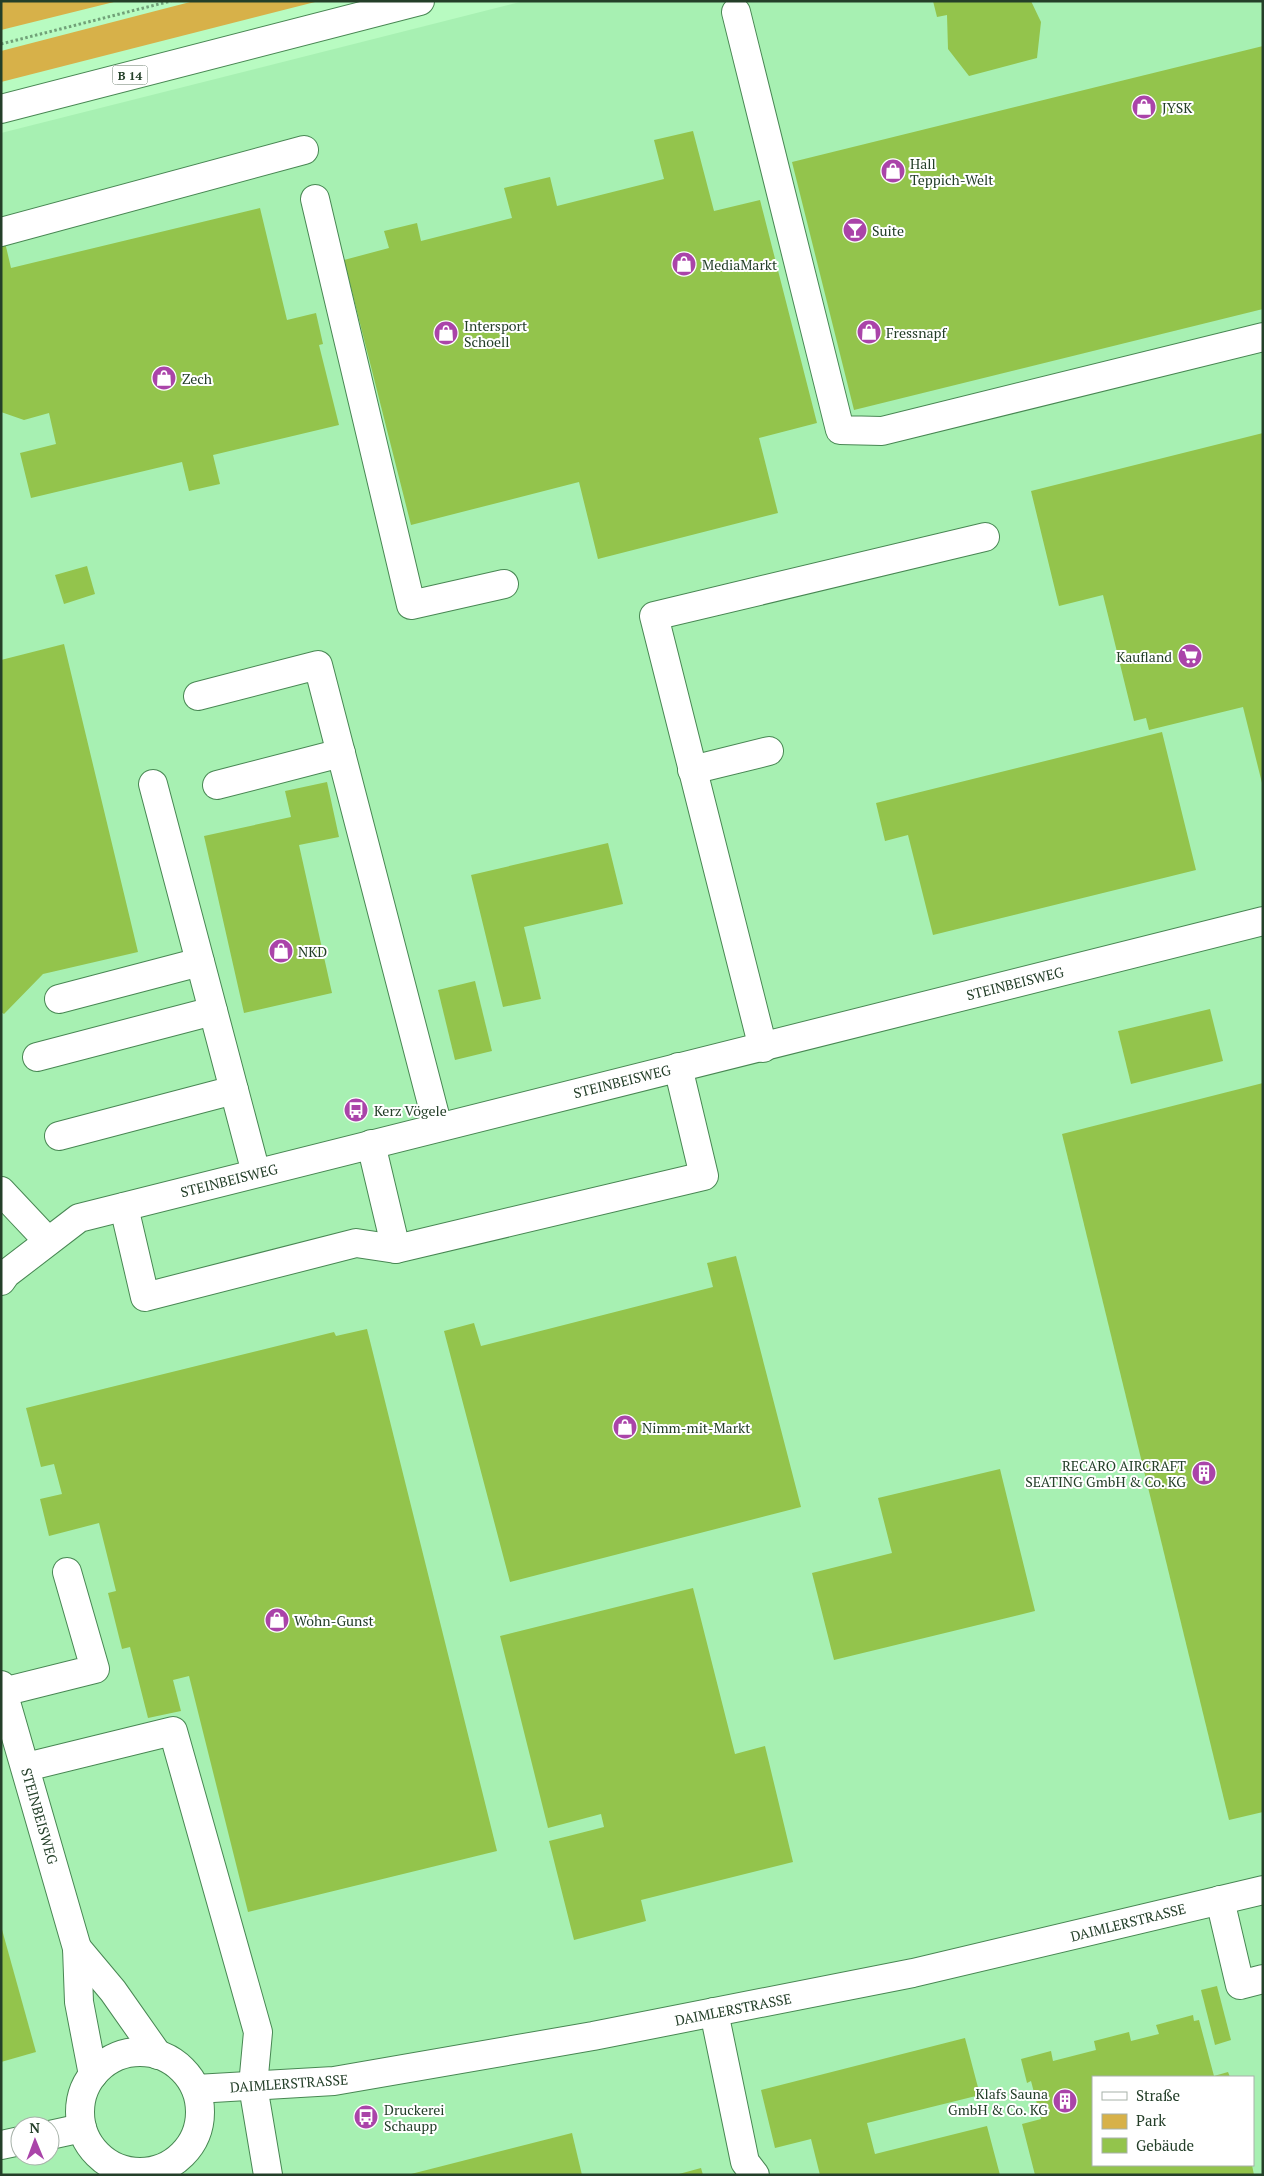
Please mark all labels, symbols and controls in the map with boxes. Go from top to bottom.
road number: B 14 [112,66,148,84]
shop icon: JYSK [1131,94,1157,120]
place label: JYSK [1162,98,1193,117]
place label: Hall Teppich-Welt [910,154,994,189]
shop icon: Hall Teppich-Welt [880,158,906,184]
bar icon: Suite [842,217,868,243]
place label: Suite [872,221,904,240]
shop icon: MediaMarkt [671,251,697,277]
place label: MediaMarkt [702,255,778,274]
place label: Intersport Schoell [464,316,528,351]
shop icon: Fressnapf [856,319,882,345]
shop icon: Intersport Schoell [433,320,459,346]
place label: Fressnapf [886,323,947,342]
shop icon: Zech [151,365,177,391]
place label: Zech [182,369,212,388]
supermarket icon: Kaufland [1177,643,1203,669]
place label: Kaufland [1116,647,1172,666]
shop icon: NKD [268,938,294,964]
place label: NKD [298,942,327,961]
street label: STEINBEISWEG [964,962,1066,1004]
street label: STEINBEISWEG [571,1060,673,1102]
bus stop icon: Kerz Vögele [343,1097,369,1123]
place label: Kerz Vögele [374,1101,447,1120]
street label: STEINBEISWEG [178,1159,280,1201]
shop icon: Nimm-mit-Markt [612,1414,638,1440]
place label: Nimm-mit-Markt [642,1418,751,1437]
place label: RECARO AIRCRAFT SEATING GmbH & Co. KG [1025,1456,1186,1491]
building icon: RECARO AIRCRAFT SEATING GmbH & Co. KG [1191,1460,1217,1486]
shop icon: Wohn-Gunst [264,1607,290,1633]
place label: Wohn-Gunst [294,1611,374,1630]
street label: STEINBEISWEG [17,1766,63,1867]
street label: DAIMLERSTRASSE [1068,1898,1188,1946]
street label: DAIMLERSTRASSE [673,1988,793,2030]
street label: DAIMLERSTRASSE [229,2069,349,2097]
legend [1092,2076,1254,2166]
place label: Klafs Sauna GmbH & Co. KG [948,2084,1048,2119]
text: Straße [1136,2085,1180,2105]
building icon: Klafs Sauna GmbH & Co. KG [1052,2088,1078,2114]
place label: Druckerei Schaupp [384,2100,445,2135]
bus stop icon: Druckerei Schaupp [353,2104,379,2130]
text: Park [1136,2110,1166,2130]
north arrow [10,2116,60,2166]
text: N [29,2118,41,2137]
text: Gebäude [1136,2135,1194,2155]

